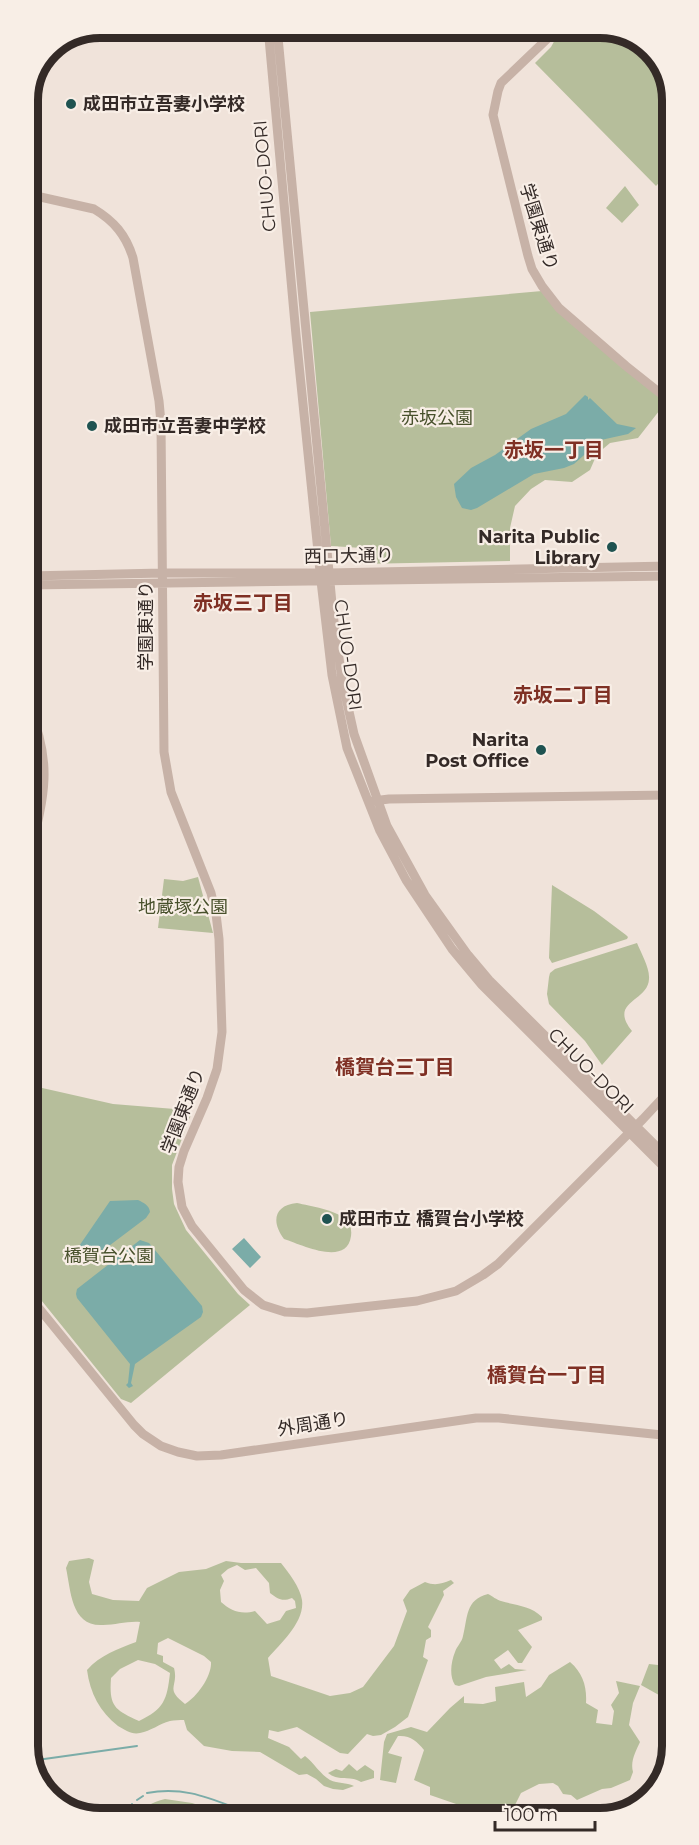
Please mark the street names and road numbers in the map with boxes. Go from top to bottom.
street label: CHUO-DORI [249,119,281,233]
street label: 学園東通り [515,181,563,273]
street label: 西口大通り [304,544,394,568]
street label: 学園東通り [135,581,157,671]
street label: CHUO-DORI [329,598,367,712]
street label: CHUO-DORI [544,1024,638,1118]
street label: 学園東通り [157,1065,209,1157]
street label: 外周通り [276,1408,350,1440]

